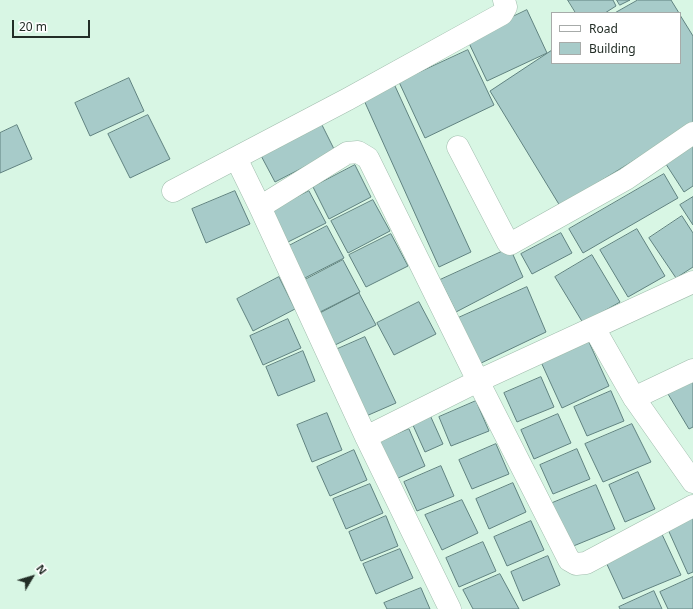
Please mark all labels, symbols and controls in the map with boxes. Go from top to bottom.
scale bar [14,12,92,38]
legend [551,12,681,64]
text: 20 m [19,18,47,35]
text: Road [589,20,618,37]
text: Building [589,40,636,57]
north arrow [12,557,52,597]
text: N [33,561,51,577]

